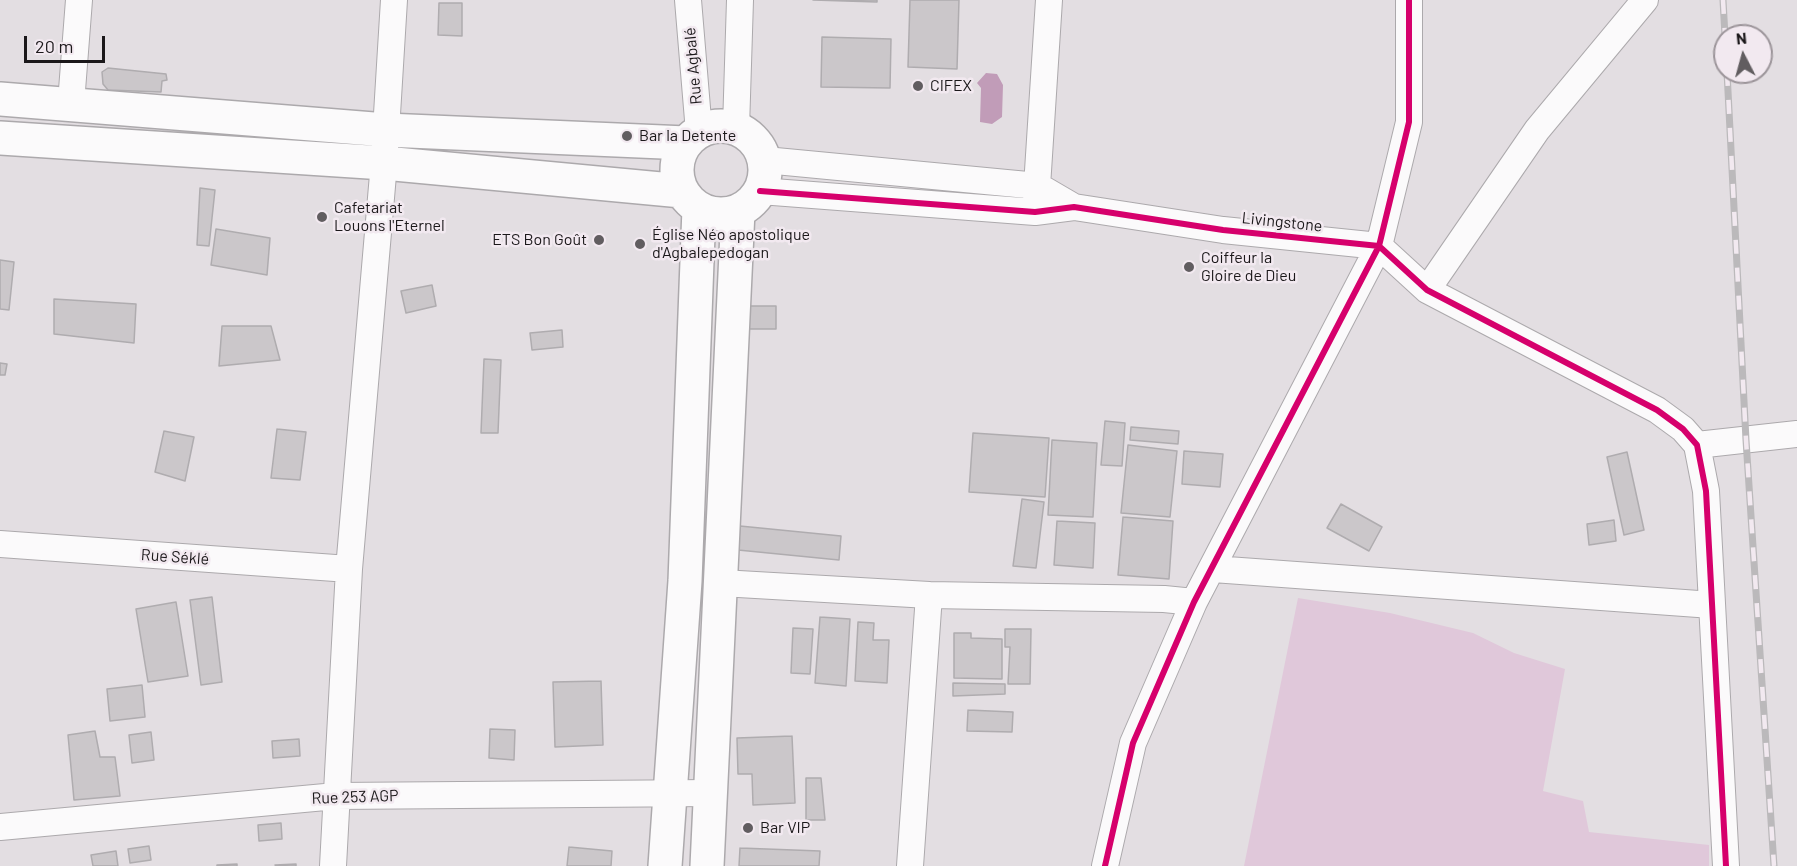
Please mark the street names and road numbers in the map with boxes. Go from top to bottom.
street label: Rue Agbalé [680,27,706,105]
street label: Livingstone [1241,208,1323,236]
street label: Rue Séklé [140,545,210,569]
street label: Rue 253 AGP [311,786,399,808]

